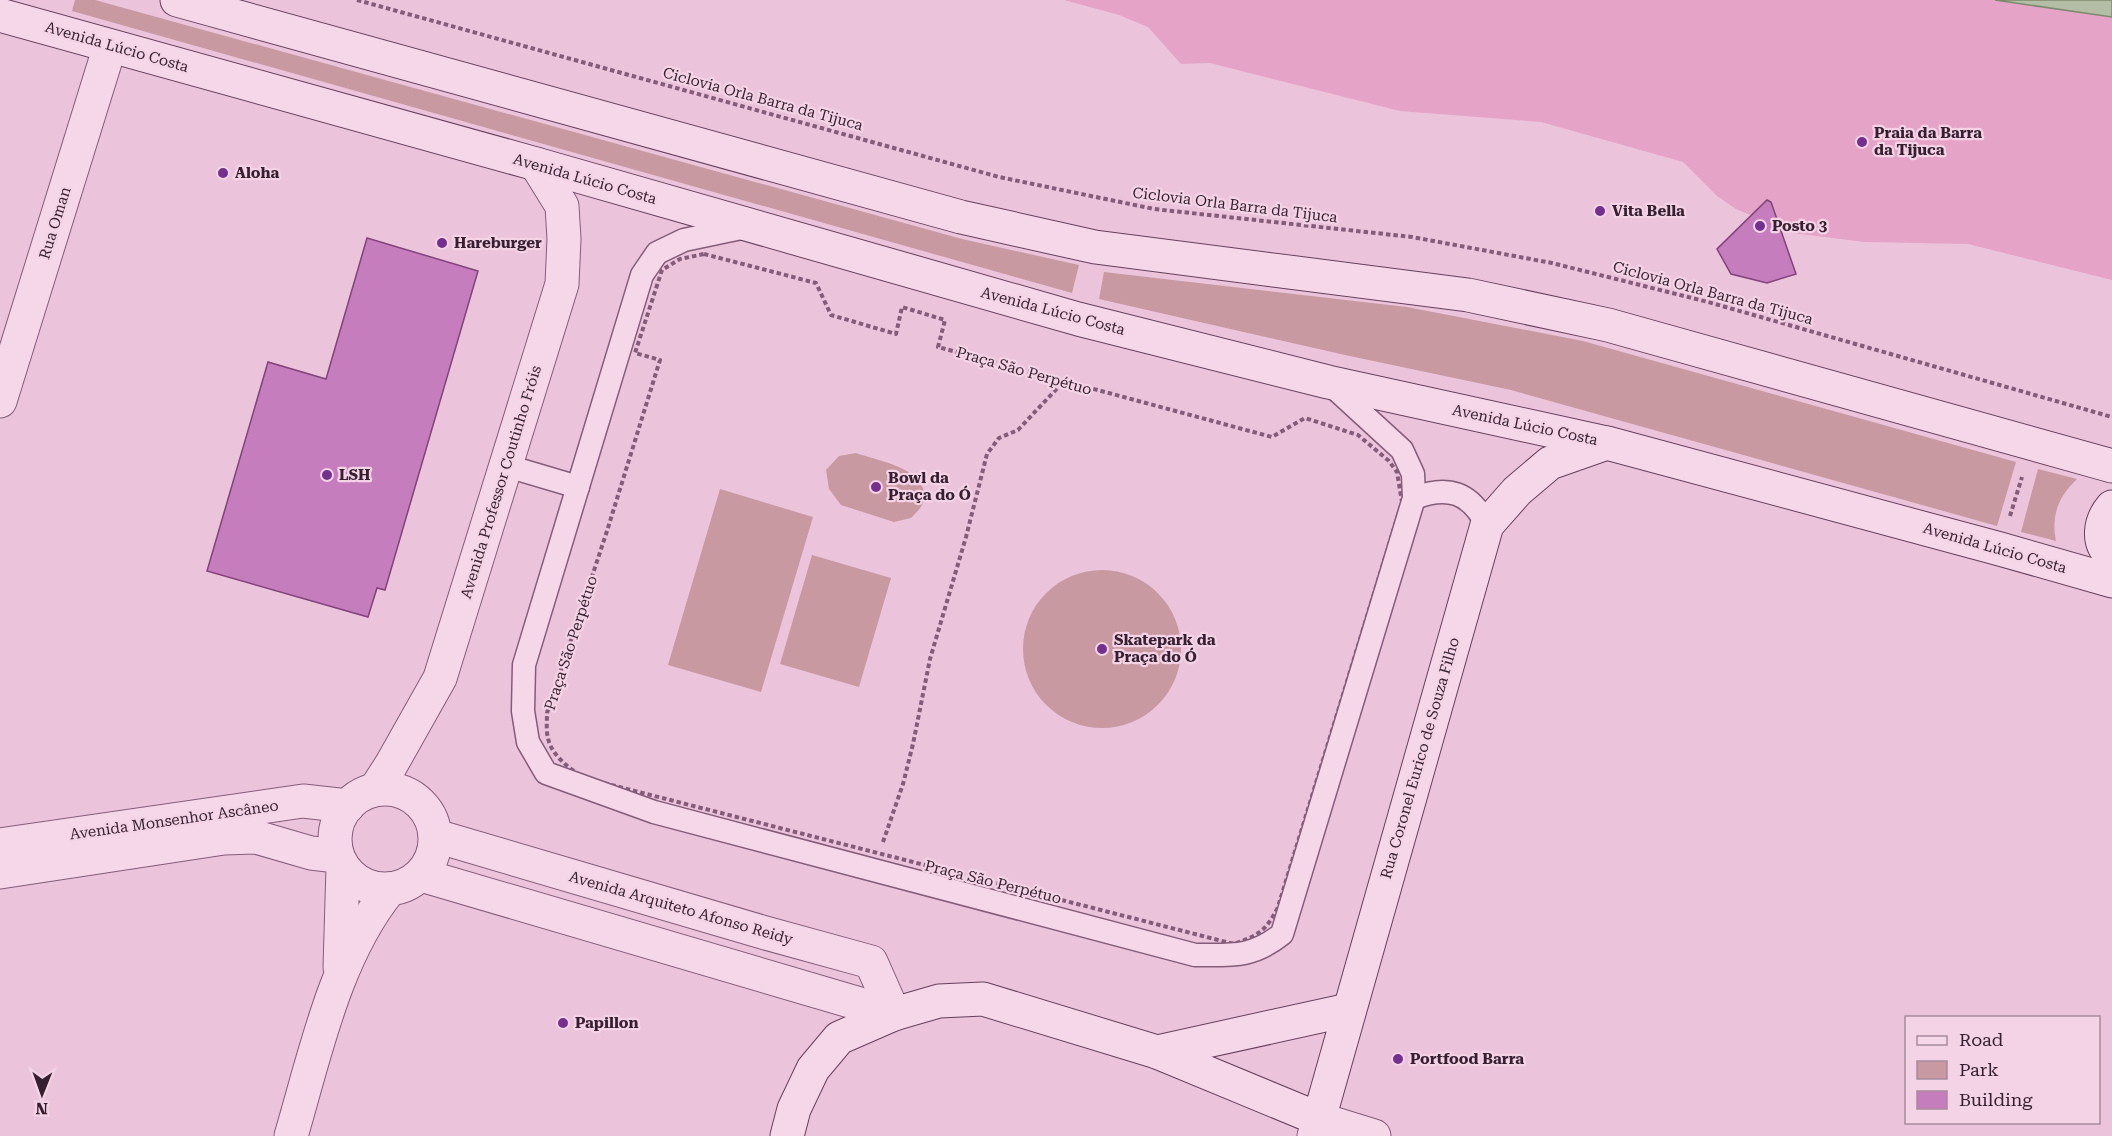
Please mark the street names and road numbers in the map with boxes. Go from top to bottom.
street label: Avenida Lúcio Costa [43,18,191,76]
street label: Ciclovia Orla Barra da Tijuca [661,64,865,134]
street label: Avenida Lúcio Costa [511,150,659,208]
street label: Ciclovia Orla Barra da Tijuca [1131,183,1339,227]
street label: Rua Oman [35,184,75,261]
street label: Ciclovia Orla Barra da Tijuca [1611,258,1815,328]
street label: Avenida Lúcio Costa [979,283,1127,339]
street label: Praça São Perpétuo [954,343,1094,399]
street label: Avenida Professor Coutinho Fróis [457,363,545,601]
street label: Avenida Lúcio Costa [1451,401,1599,449]
street label: Avenida Lúcio Costa [1921,519,2069,577]
street label: Praça São Perpétuo [541,573,601,713]
street label: Rua Coronel Eurico de Souza Filho [1377,635,1463,881]
street label: Avenida Monsenhor Ascâneo [68,796,280,844]
street label: Praça São Perpétuo [923,856,1063,908]
street label: Avenida Arquiteto Afonso Reidy [567,867,795,949]

